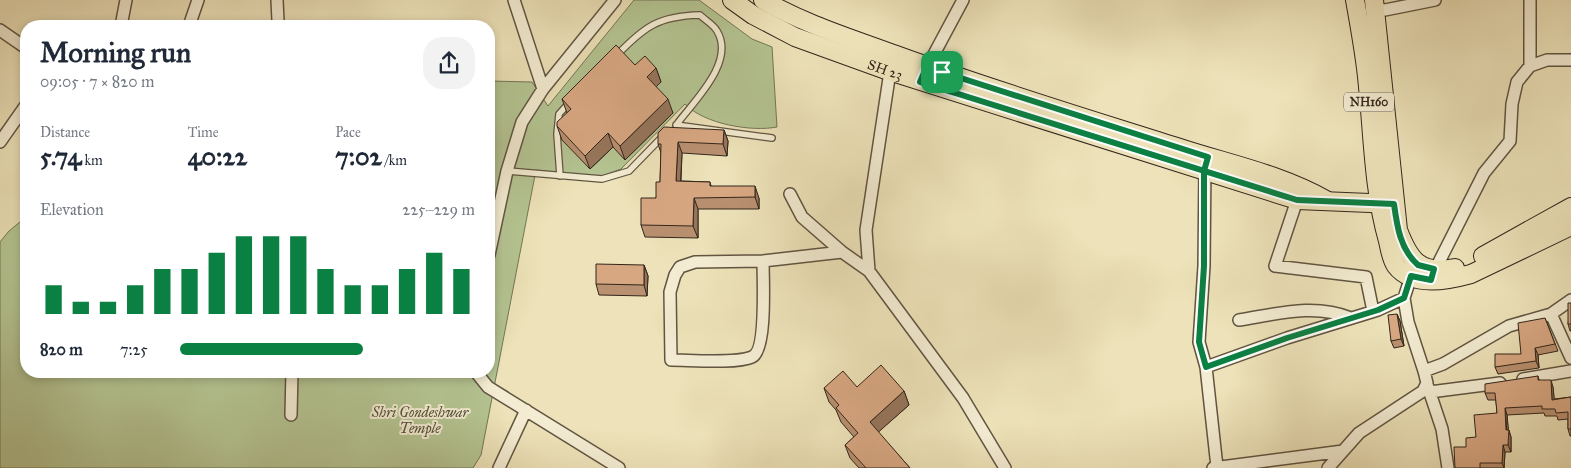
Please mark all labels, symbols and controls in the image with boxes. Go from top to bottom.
text: Morning run [40,35,191,70]
button: share [423,37,475,89]
pin [921,51,963,93]
street label: SH 23 [865,56,905,83]
icon: arrive [928,58,956,86]
text: 09:05 · 7 × 820 m [40,72,154,91]
road number: NH160 [1344,92,1394,111]
text: Distance [40,124,90,141]
text: Time [188,124,219,141]
text: Pace [335,124,361,141]
text: 5.74 [40,141,81,172]
text: 40:22 [188,141,247,172]
text: 7:02 [335,141,382,172]
text: km [81,152,103,169]
text: /km [382,152,407,169]
text: Elevation [40,200,104,219]
text: 225–229 m [402,200,475,219]
text: 820 m [40,340,83,359]
text: 7:25 [120,340,148,359]
park label: Shri Gondeshwar Temple [371,404,469,438]

